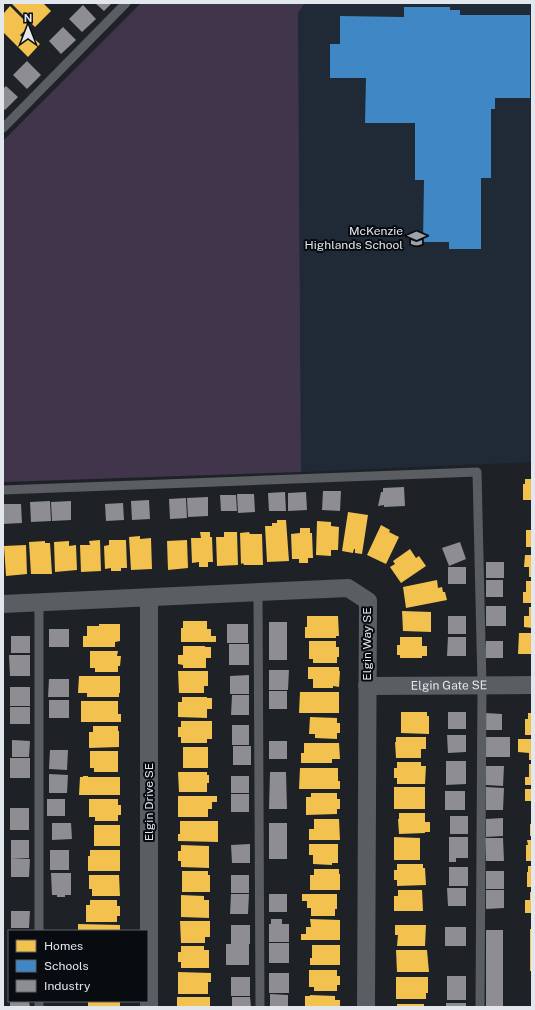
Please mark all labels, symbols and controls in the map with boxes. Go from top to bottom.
north arrow [8,8,48,48]
text: N [24,12,32,24]
place label: McKenzie Highlands School [305,224,403,252]
school or university icon: McKenzie Highlands School [406,228,426,248]
street label: Elgin Way SE [360,607,374,681]
street label: Elgin Gate SE [411,678,487,693]
street label: Elgin Drive SE [142,763,156,841]
legend [8,930,148,1002]
text: Homes [44,939,83,953]
text: Schools [44,959,89,973]
text: Industry [44,979,91,993]

